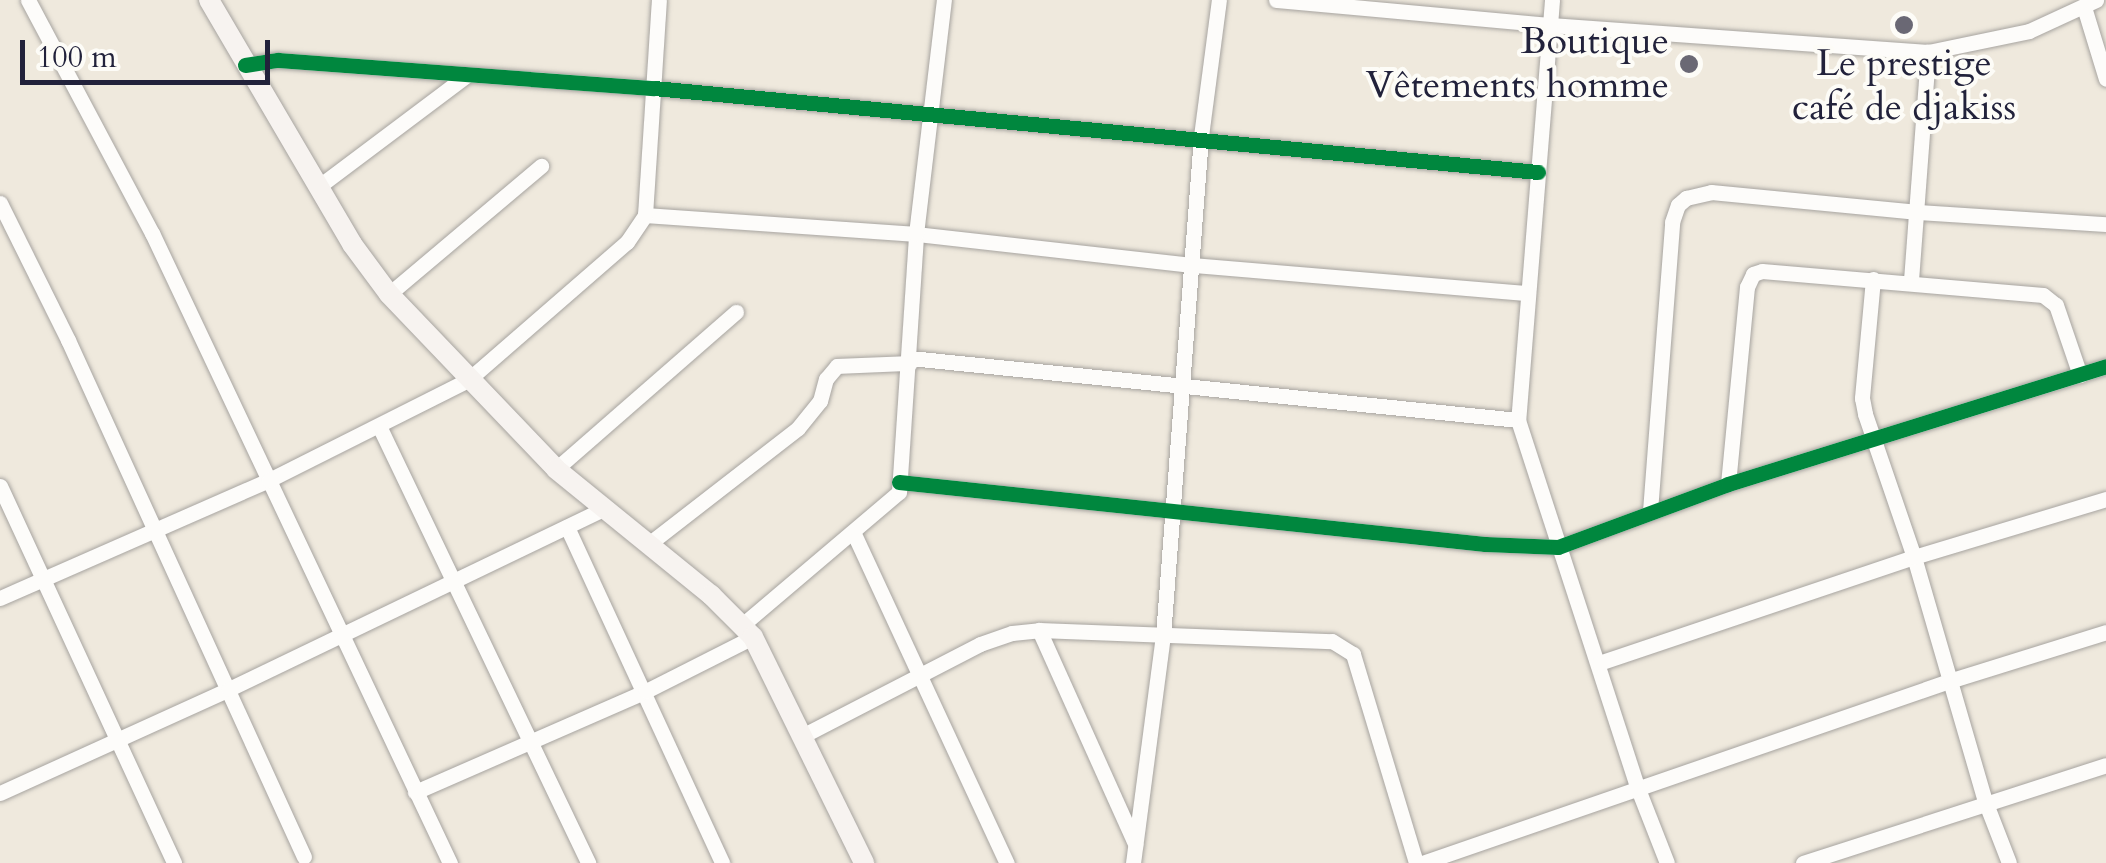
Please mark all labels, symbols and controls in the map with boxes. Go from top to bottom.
marker: Le prestige café de djakiss [1893,14,1915,36]
place label: Boutique Vêtements homme [1366,19,1669,108]
scale bar [25,20,275,82]
text: 100 m [37,37,117,78]
place label: Le prestige café de djakiss [1792,41,2016,130]
marker: Boutique Vêtements homme [1678,53,1700,75]

